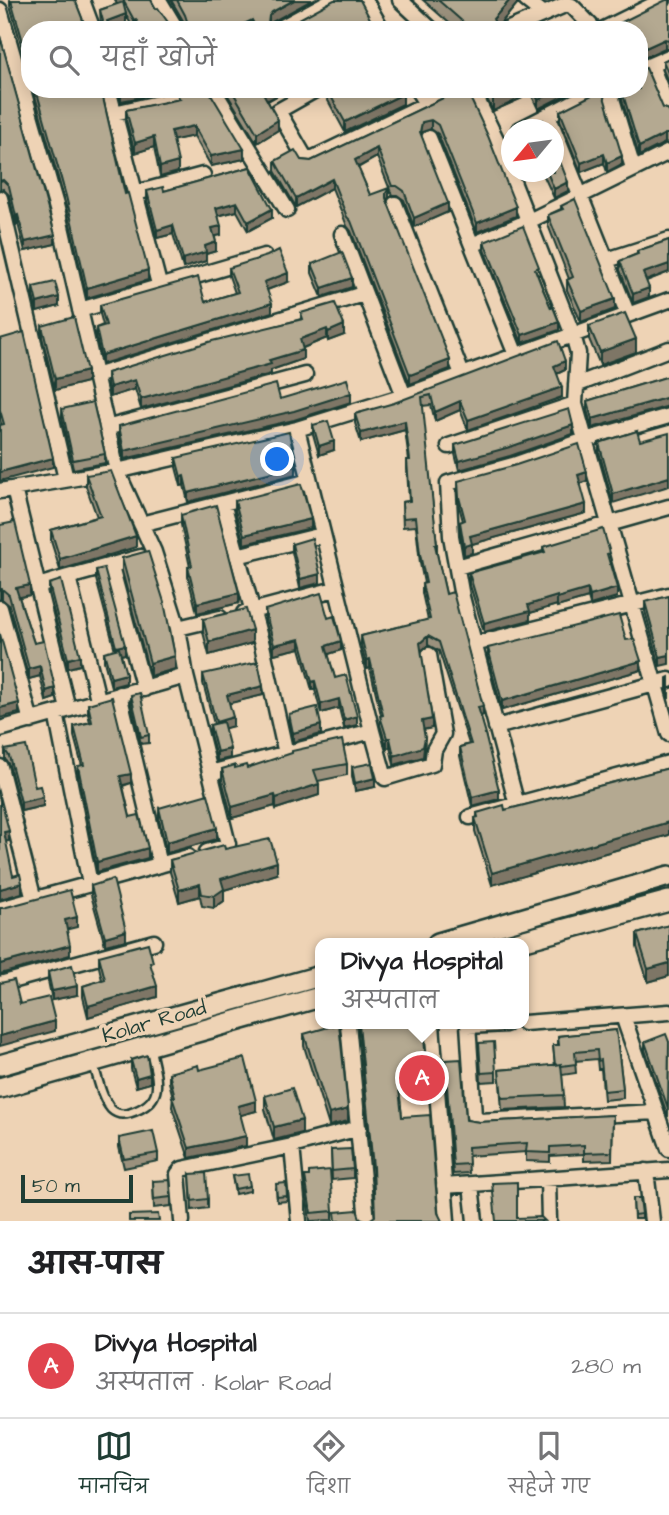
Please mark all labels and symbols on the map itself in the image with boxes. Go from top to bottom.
north arrow [501,119,564,182]
your location [260,442,294,476]
street label: Kolar Road [99,993,210,1050]
pin: A [399,1052,445,1104]
scale bar [21,1172,133,1204]

